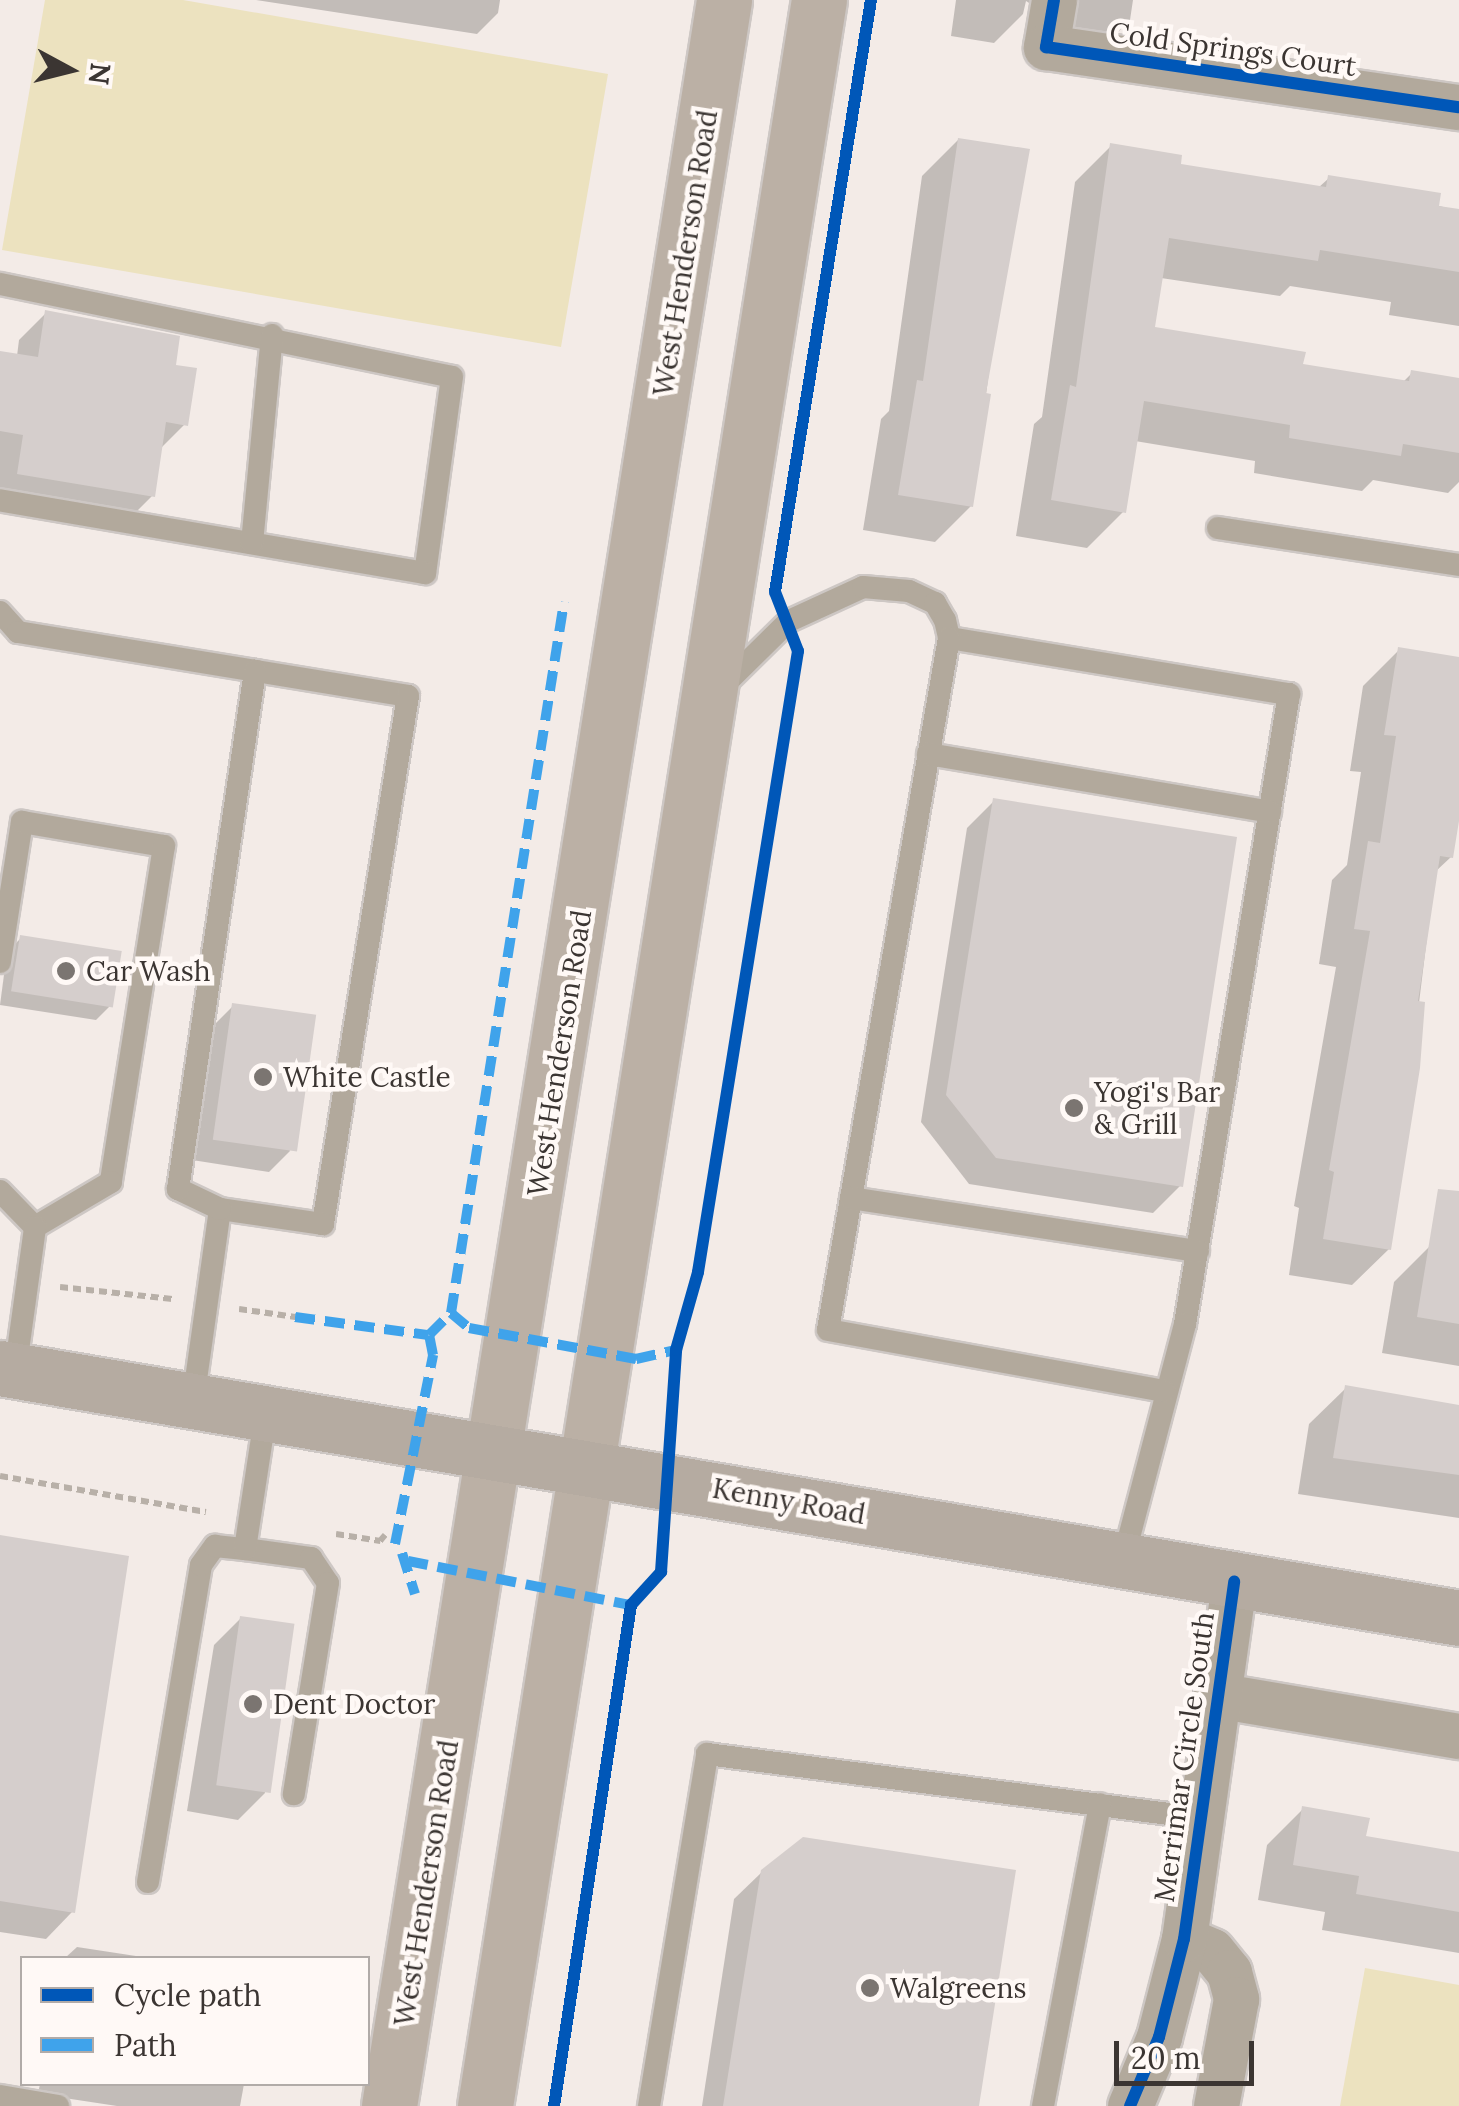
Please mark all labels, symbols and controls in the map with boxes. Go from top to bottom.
street label: Cold Springs Court [1108,15,1358,83]
north arrow [20,20,120,120]
text: N [81,61,119,87]
street label: West Henderson Road [646,108,724,398]
street label: West Henderson Road [520,908,598,1198]
place label: Car Wash [86,954,210,988]
marker: Car Wash [55,960,77,982]
place label: White Castle [283,1060,451,1094]
marker: White Castle [252,1066,274,1088]
place label: Yogi's Bar & Grill [1094,1075,1220,1141]
marker: Yogi's Bar & Grill [1063,1097,1085,1119]
street label: Kenny Road [710,1471,868,1531]
street label: Merrimar Circle South [1147,1610,1221,1904]
place label: Dent Doctor [273,1687,435,1721]
marker: Dent Doctor [242,1693,264,1715]
street label: West Henderson Road [387,1738,465,2028]
legend [20,1956,370,2086]
place label: Walgreens [890,1971,1026,2005]
text: Cycle path [114,1976,262,2014]
marker: Walgreens [859,1977,881,1999]
scale bar [1119,2021,1259,2083]
text: Path [114,2026,177,2064]
text: 20 m [1131,2039,1200,2077]

